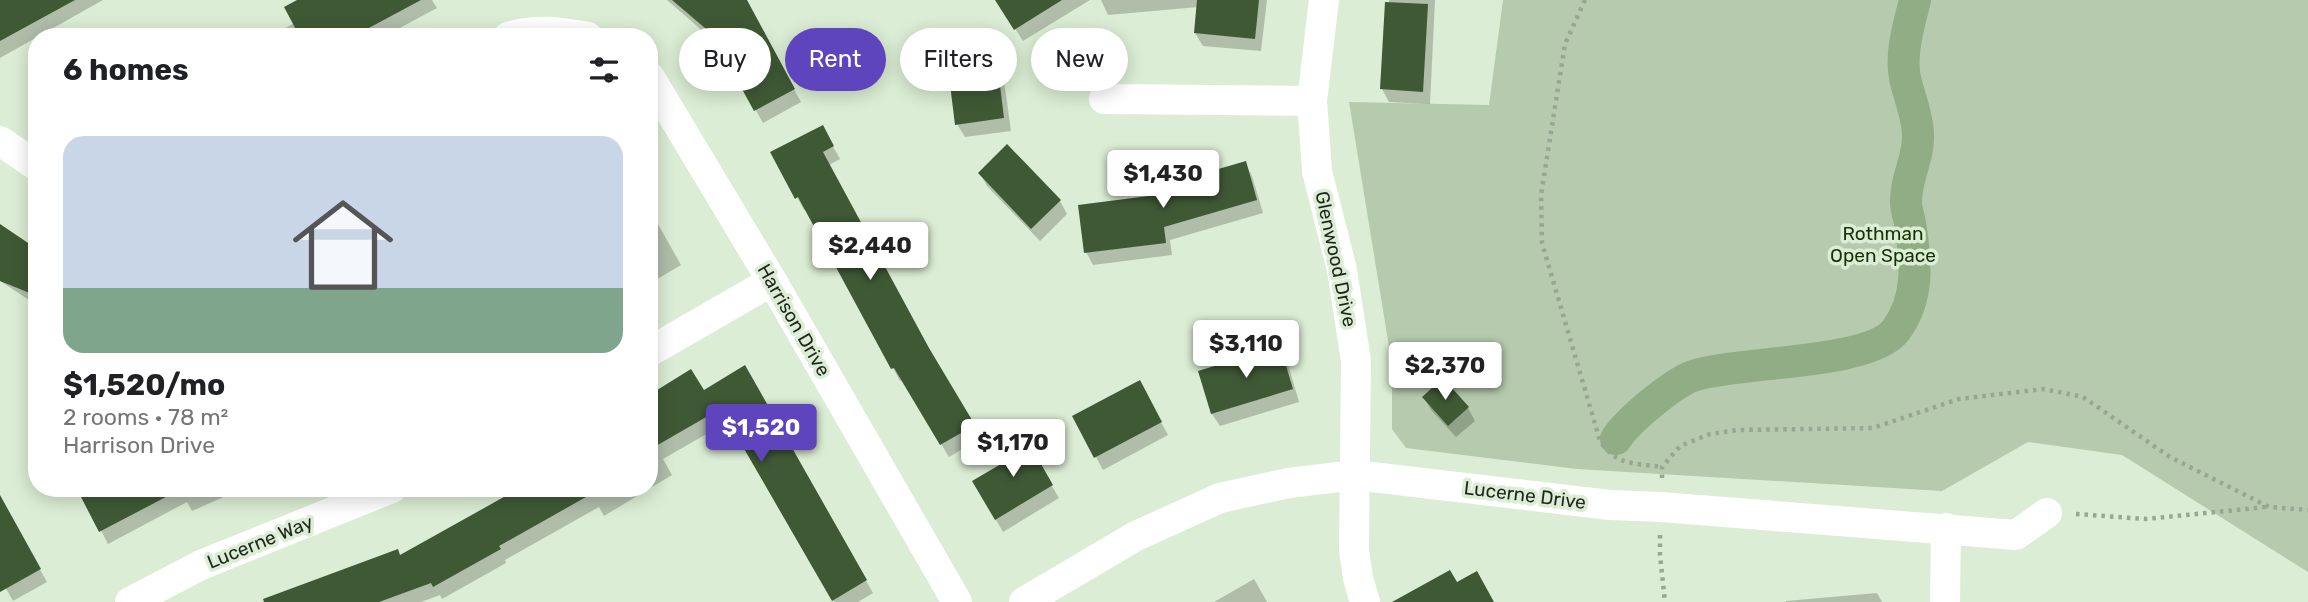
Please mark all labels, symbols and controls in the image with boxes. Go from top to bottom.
chip: Buy [679,28,771,91]
chip: Rent [785,28,886,91]
chip: Filters [900,28,1017,91]
chip: New [1031,28,1128,91]
icon: filters [585,51,623,89]
text: 6 homes [63,52,189,88]
pin: $1,430 [1106,150,1220,210]
text: $1,430 [1123,159,1203,187]
icon: home [280,182,406,308]
street label: Glenwood Drive [1310,189,1362,329]
pin: $2,440 [813,222,927,282]
park label: Rothman Open Space [1830,222,1936,267]
text: $2,440 [828,231,912,259]
street label: Harrison Drive [753,260,835,380]
pin: $3,110 [1189,320,1303,380]
text: $3,110 [1209,329,1283,357]
pin: $2,370 [1388,342,1502,402]
text: $2,370 [1405,351,1485,379]
text: $1,520/mo [63,367,225,403]
text: 2 rooms · 78 m² [63,403,228,431]
pin: $1,520 [704,405,818,464]
text: $1,520 [722,413,800,441]
pin: $1,170 [956,420,1070,479]
text: $1,170 [977,428,1049,456]
text: Harrison Drive [63,431,215,459]
street label: Lucerne Drive [1463,476,1587,514]
street label: Lucerne Way [204,510,316,574]

